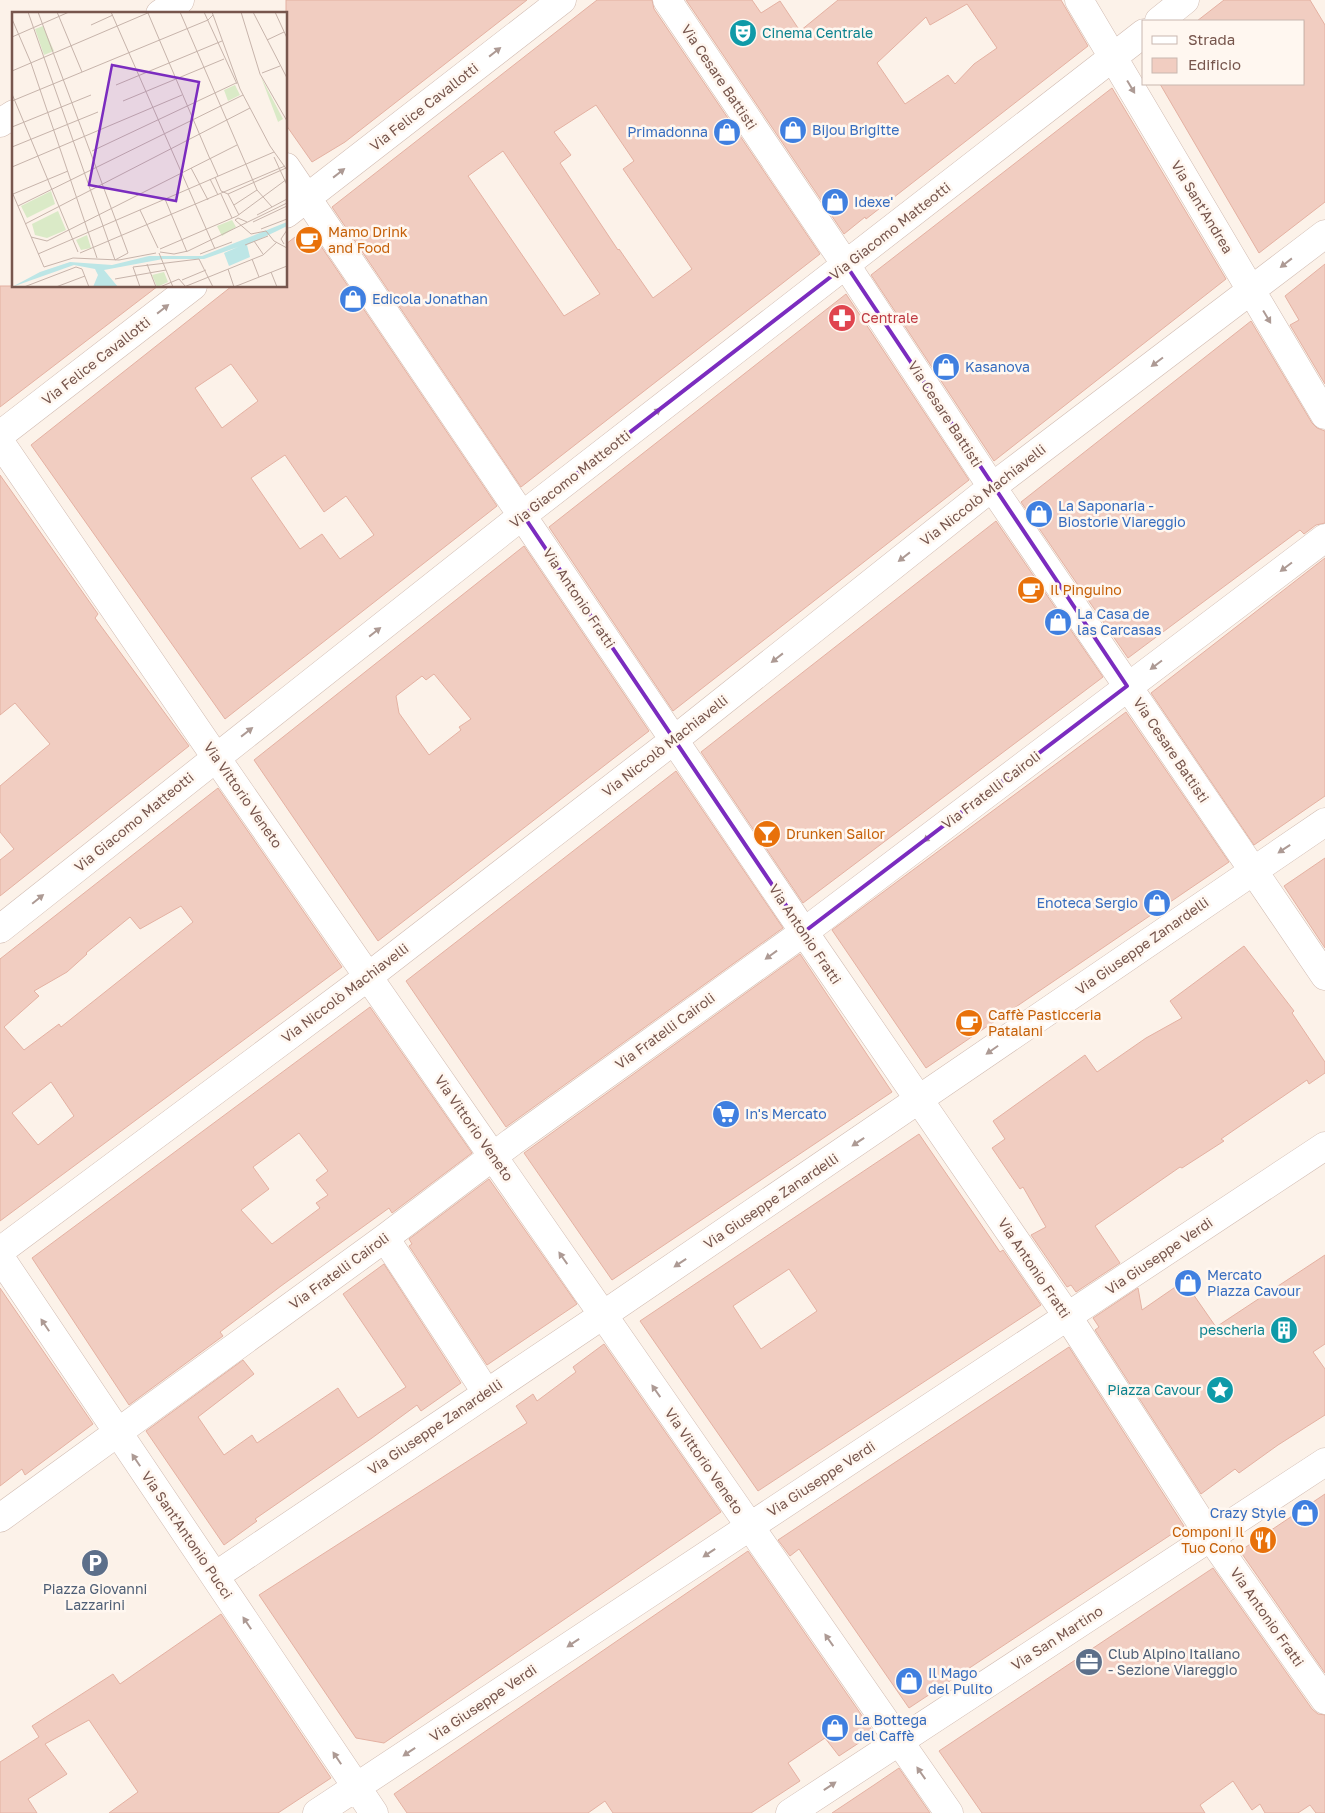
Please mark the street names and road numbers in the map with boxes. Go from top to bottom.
street label: Via Cesare Battisti [678,21,761,133]
street label: Via Felice Cavallotti [366,59,481,154]
street label: Via Sant'Andrea [1168,157,1237,256]
street label: Via Giacomo Matteotti [826,178,953,283]
street label: Via Felice Cavallotti [38,313,153,408]
street label: Via Cesare Battisti [905,357,986,470]
street label: Via Giacomo Matteotti [506,426,633,531]
street label: Via Niccolò Machiavelli [916,440,1049,549]
street label: Via Antonio Fratti [540,545,619,651]
street label: Via Niccolò Machiavelli [598,691,731,800]
street label: Via Cesare Battisti [1130,694,1213,806]
street label: Via Vittorio Veneto [200,738,286,851]
street label: Via Fratelli Cairoli [938,747,1043,832]
street label: Via Giacomo Matteotti [71,768,197,875]
street label: Via Antonio Fratti [766,881,845,987]
street label: Via Giuseppe Zanardelli [1072,893,1212,998]
street label: Via Niccolò Machiavelli [278,939,412,1046]
street label: Via Fratelli Cairoli [612,989,718,1072]
street label: Via Vittorio Veneto [431,1071,517,1184]
street label: Via Giuseppe Zanardelli [700,1149,841,1252]
street label: Via Giuseppe Verdi [1102,1213,1215,1298]
street label: Via Antonio Fratti [995,1215,1074,1321]
street label: Via Fratelli Cairoli [286,1229,392,1312]
street label: Via Giuseppe Zanardelli [364,1375,505,1478]
street label: Via Vittorio Veneto [661,1404,747,1517]
street label: Via Giuseppe Verdi [764,1437,878,1520]
street label: Via Sant'Antonio Pucci [138,1468,237,1602]
street label: Via Antonio Fratti [1227,1564,1308,1669]
street label: Via San Martino [1008,1602,1106,1673]
street label: Via Giuseppe Verdi [426,1660,539,1745]

